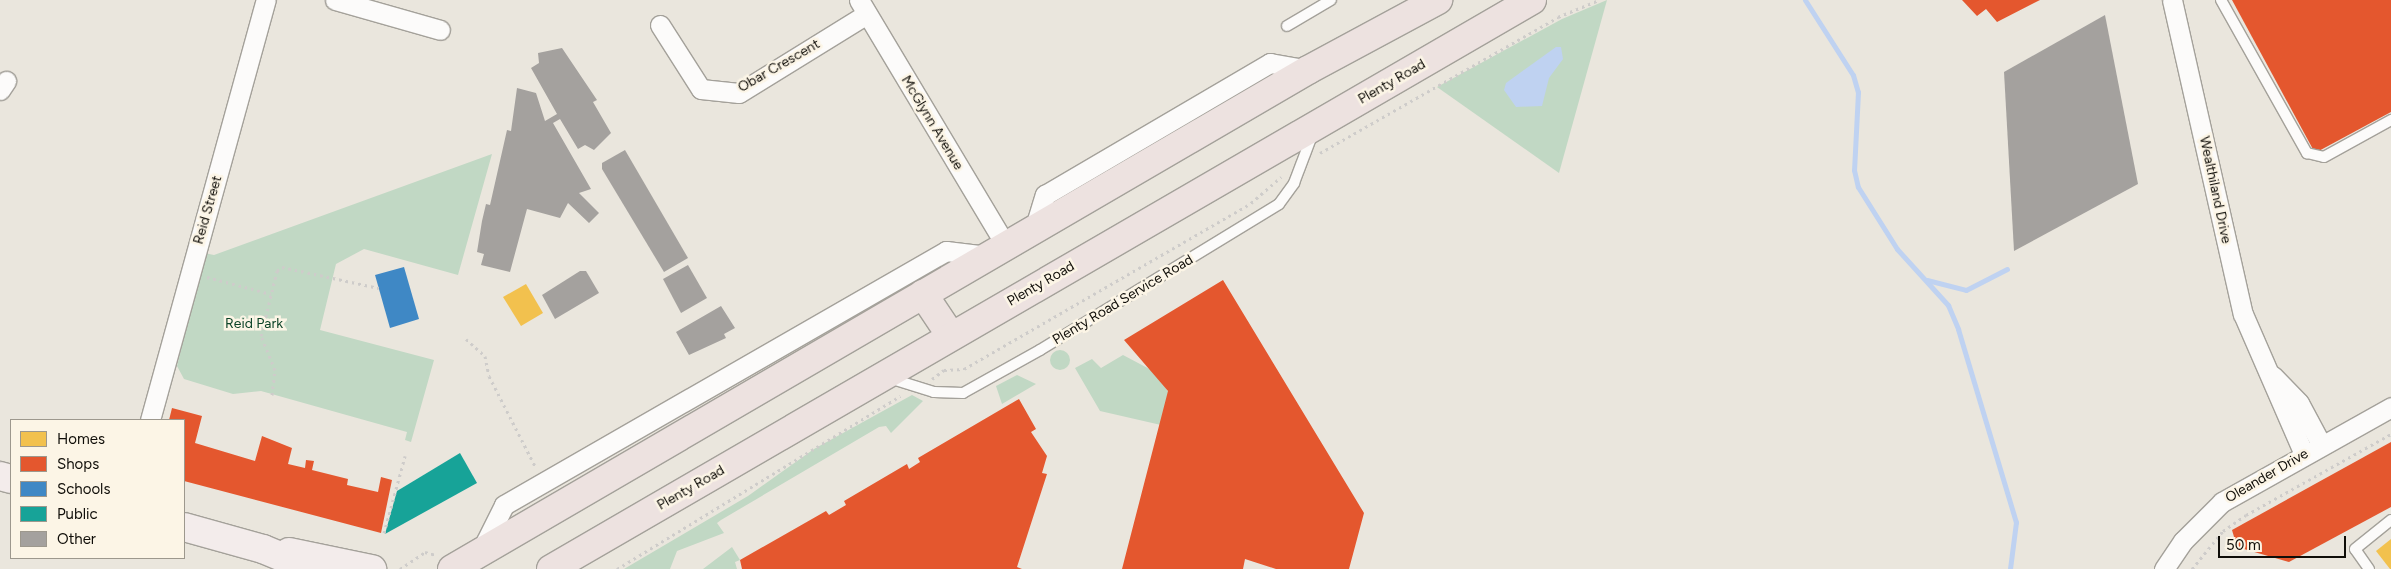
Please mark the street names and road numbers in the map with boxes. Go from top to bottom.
street label: Obar Crescent [735,36,823,96]
street label: Plenty Road [1355,56,1429,108]
street label: McGlynn Avenue [897,73,967,173]
street label: Wealthiland Drive [2195,135,2235,245]
street label: Reid Street [190,174,226,246]
street label: Plenty Road Service Road [1050,251,1196,349]
street label: Plenty Road [1004,258,1078,310]
street label: Oleander Drive [2223,445,2311,507]
street label: Plenty Road [654,462,728,514]

